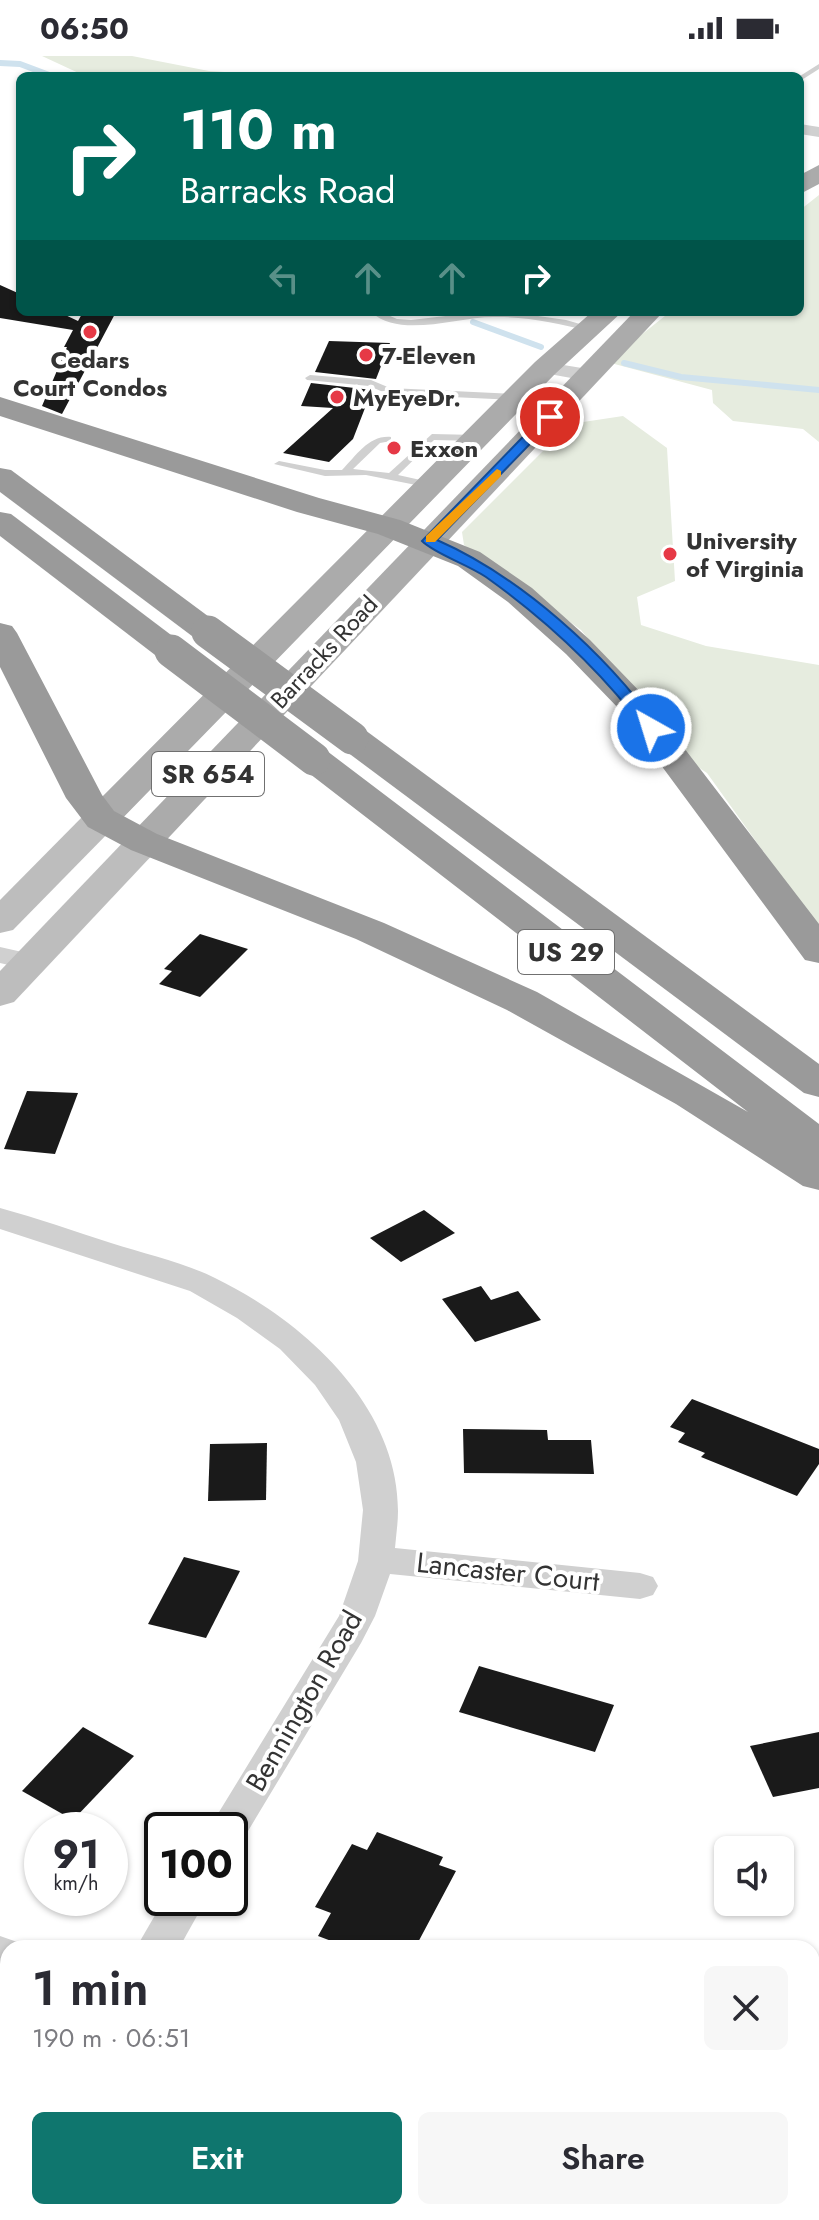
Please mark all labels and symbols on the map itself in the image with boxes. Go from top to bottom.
marker: Cedars Court Condos [81,323,99,341]
place label: 7-Eleven [382,338,476,373]
place label: Cedars Court Condos [13,342,167,405]
marker: 7-Eleven [357,346,375,364]
place label: MyEyeDr. [353,380,461,415]
pin [516,383,584,451]
marker: MyEyeDr. [328,388,346,406]
place label: Exxon [410,431,478,466]
marker: Exxon [385,439,403,457]
place label: University of Virginia [686,523,804,586]
marker: University of Virginia [661,545,679,563]
street label: Barracks Road [262,588,386,716]
position arrow [609,686,693,770]
road number: SR 654 [152,752,264,796]
road number: US 29 [518,930,614,974]
street label: Lancaster Court [415,1542,602,1602]
street label: Bennington Road [236,1603,372,1799]
speed limit sign: 100 [144,1812,248,1916]

